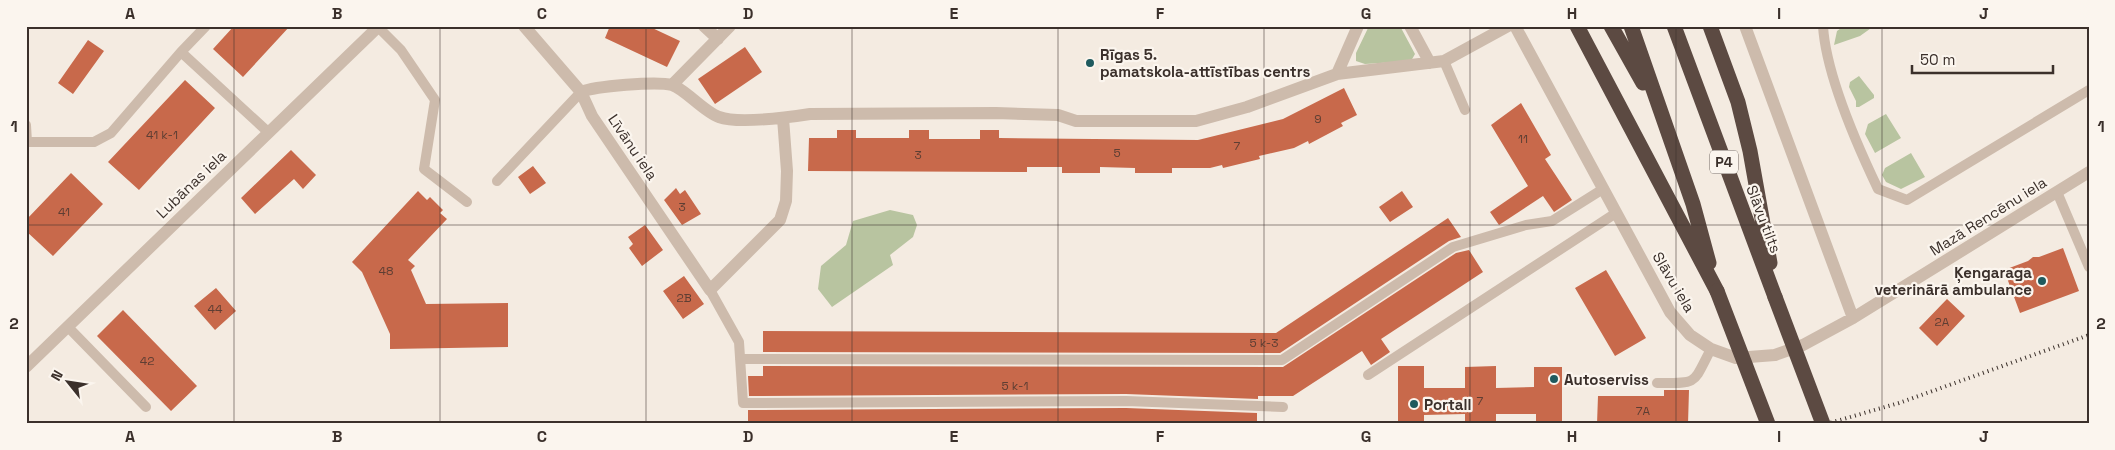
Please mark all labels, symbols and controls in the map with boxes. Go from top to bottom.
text: A [125,3,135,24]
text: B [332,3,342,24]
text: C [537,3,547,24]
text: D [743,3,753,24]
text: E [950,3,959,24]
text: F [1156,3,1165,24]
text: G [1361,3,1371,24]
text: H [1567,3,1577,24]
text: I [1777,3,1781,24]
text: J [1979,3,1989,24]
scale bar [1912,42,2054,74]
place label: Rīgas 5. pamatskola-attīstības centrs [1100,45,1310,81]
text: 50 m [1920,50,1955,69]
marker: Rīgas 5. pamatskola-attīstības centrs [1084,57,1096,69]
street label: Līvānu iela [604,110,662,184]
house number: 9 [1314,111,1322,127]
text: 1 [10,116,18,137]
text: 1 [2097,116,2105,137]
house number: 41 k-1 [146,127,178,143]
house number: 11 [1518,131,1528,147]
house number: 7 [1234,138,1241,154]
house number: 5 [1113,145,1121,161]
street label: Lubānas iela [152,146,230,222]
house number: 3 [914,147,922,163]
road number: P4 [1710,150,1738,173]
street label: Mazā Rencēnu iela [1926,172,2050,260]
street label: Slāvu tilts [1742,182,1786,256]
house number: 3 [678,199,686,215]
house number: 41 [58,204,70,220]
street label: Slāvu iela [1649,248,1700,316]
house number: 48 [379,263,393,279]
place label: Ķengaraga veterinārā ambulance [1875,263,2032,299]
marker: Ķengaraga veterinārā ambulance [2036,275,2048,287]
house number: 2B [676,290,692,306]
house number: 44 [207,301,223,317]
text: 2 [9,313,19,334]
text: 2 [2096,313,2106,334]
house number: 2A [1935,314,1950,330]
house number: 5 k-3 [1249,335,1279,351]
house number: 42 [140,353,154,369]
north arrow [42,358,92,408]
text: N [47,367,67,384]
place label: Autoserviss [1564,370,1649,389]
marker: Autoserviss [1548,373,1560,385]
house number: 5 k-1 [1002,378,1028,394]
house number: 7 [1477,393,1484,409]
place label: Portall [1424,395,1472,414]
marker: Portall [1408,398,1420,410]
house number: 7A [1636,403,1651,419]
text: A [125,426,135,447]
text: B [332,426,342,447]
text: C [537,426,547,447]
text: D [743,426,753,447]
text: E [950,426,959,447]
text: F [1156,426,1165,447]
text: G [1361,426,1371,447]
text: H [1567,426,1577,447]
text: I [1777,426,1781,447]
text: J [1979,426,1989,447]

